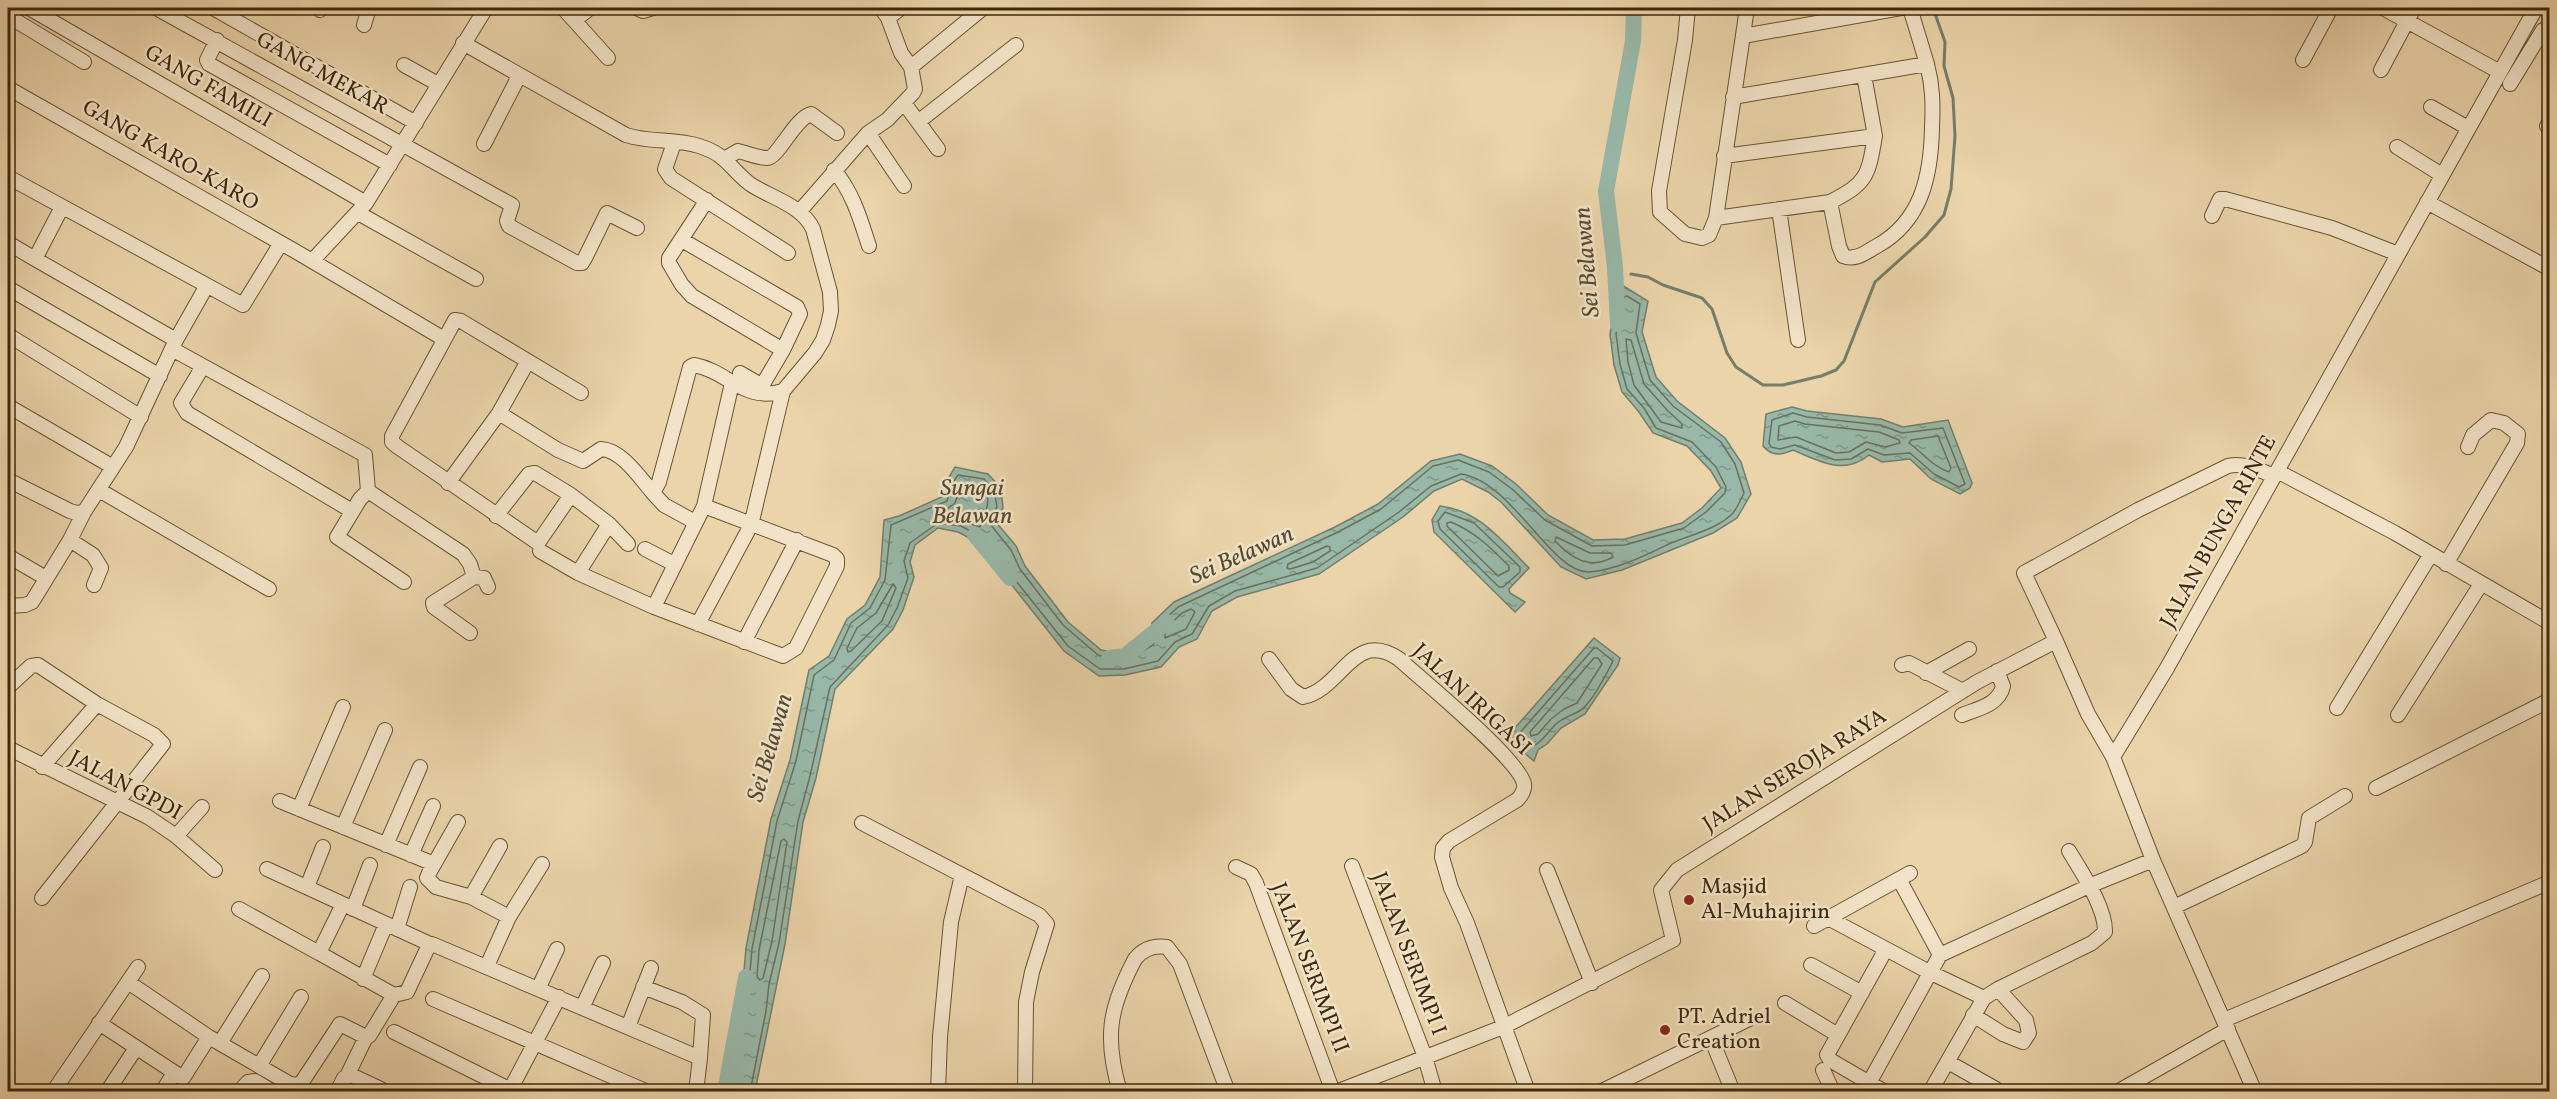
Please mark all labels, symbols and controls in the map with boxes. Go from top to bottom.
street label: GANG MEKAR [250,25,394,123]
street label: GANG FAMILI [138,38,278,136]
street label: GANG KARO-KARO [76,93,264,219]
water label: Sei Belawan [1566,205,1610,319]
street label: JALAN BUNGA RINTE [2153,430,2285,634]
water label: Sungai Belawan [932,472,1012,534]
water label: Sei Belawan [1184,518,1300,594]
street label: JALAN IRIGASI [1405,637,1537,763]
water label: Sei Belawan [739,690,803,806]
street label: JALAN SEROJA RAYA [1697,702,1893,840]
street label: JALAN GPDI [63,743,187,829]
street label: JALAN SERIMPI I [1363,868,1453,1040]
place label: Masjid Al-Muhajirin [1701,872,1830,928]
street label: JALAN SERIMPI II [1262,878,1356,1058]
marker: Masjid Al-Muhajirin [1682,893,1696,907]
place label: PT. Adriel Creation [1677,1002,1771,1058]
marker: PT. Adriel Creation [1658,1023,1672,1037]

